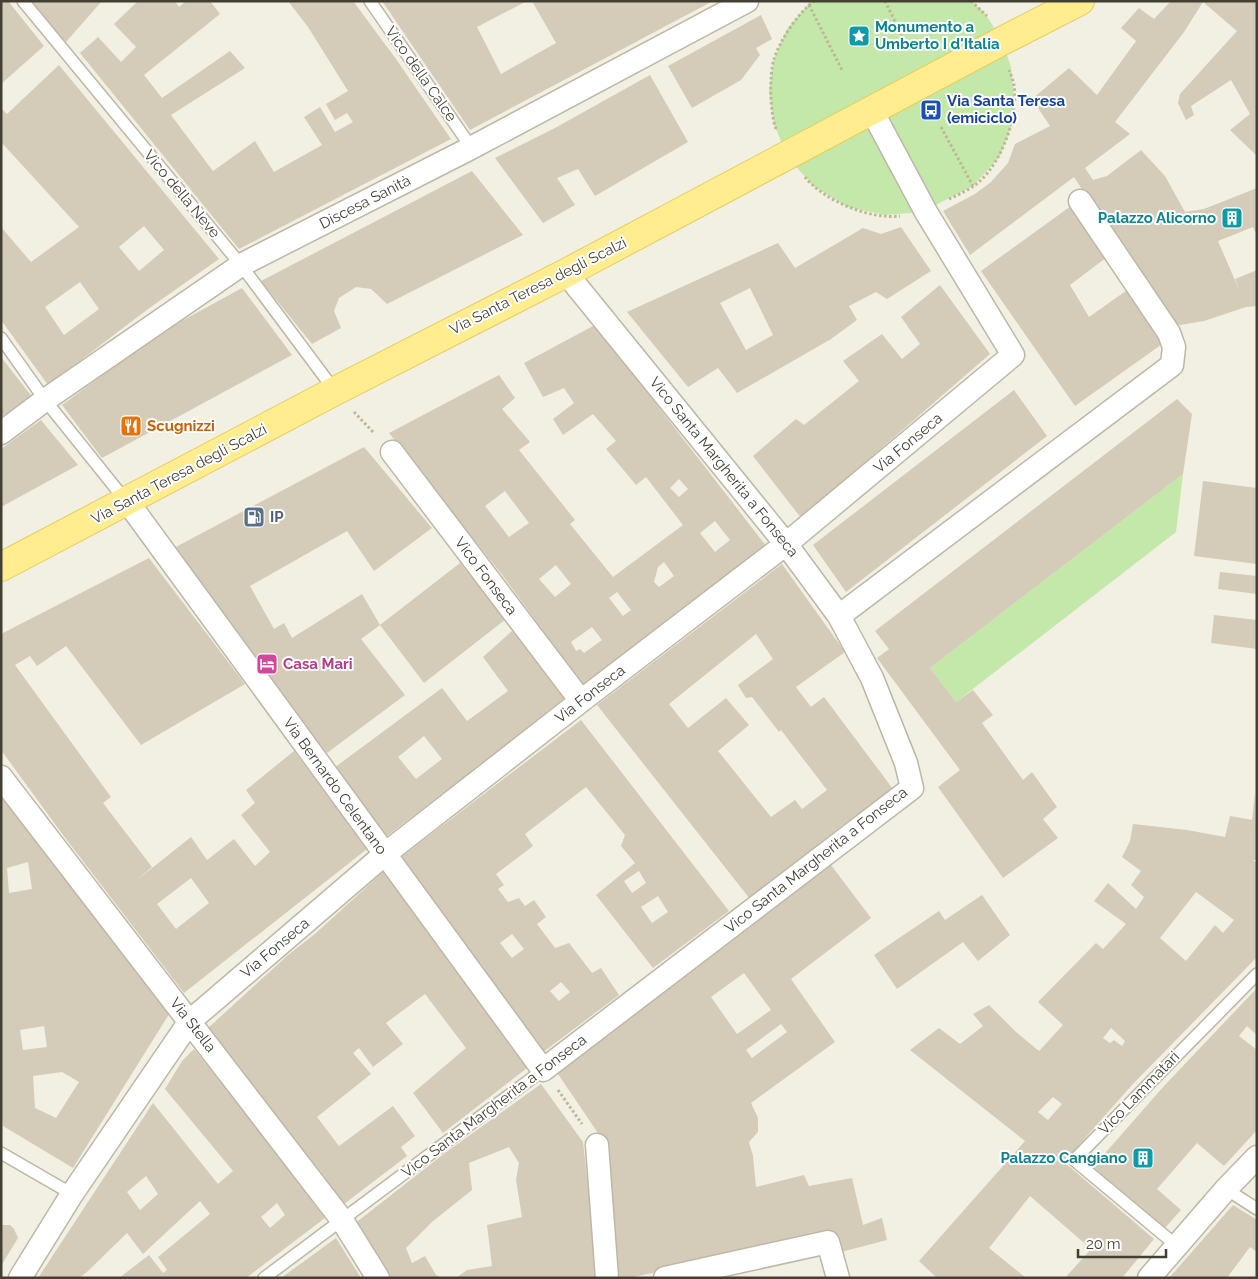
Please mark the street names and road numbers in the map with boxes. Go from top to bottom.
street label: Vico della Calce [381,23,461,125]
street label: Vico della Neve [140,146,224,242]
street label: Discesa Sanità [316,171,414,233]
street label: Via Santa Teresa degli Scalzi [447,233,629,339]
street label: Vico Santa Margherita a Fonseca [646,373,802,561]
street label: Via Fonseca [870,409,946,477]
street label: Via Santa Teresa degli Scalzi [88,420,270,528]
street label: Vico Fonseca [451,534,521,618]
street label: Via Fonseca [551,661,629,727]
street label: Via Bernardo Celentano [279,714,391,858]
street label: Vico Santa Margherita a Fonseca [721,783,911,937]
street label: Via Fonseca [237,914,313,982]
street label: Via Stella [166,994,220,1056]
street label: Vico Santa Margherita a Fonseca [398,1031,590,1181]
street label: Vico Lammatari [1095,1048,1183,1138]

